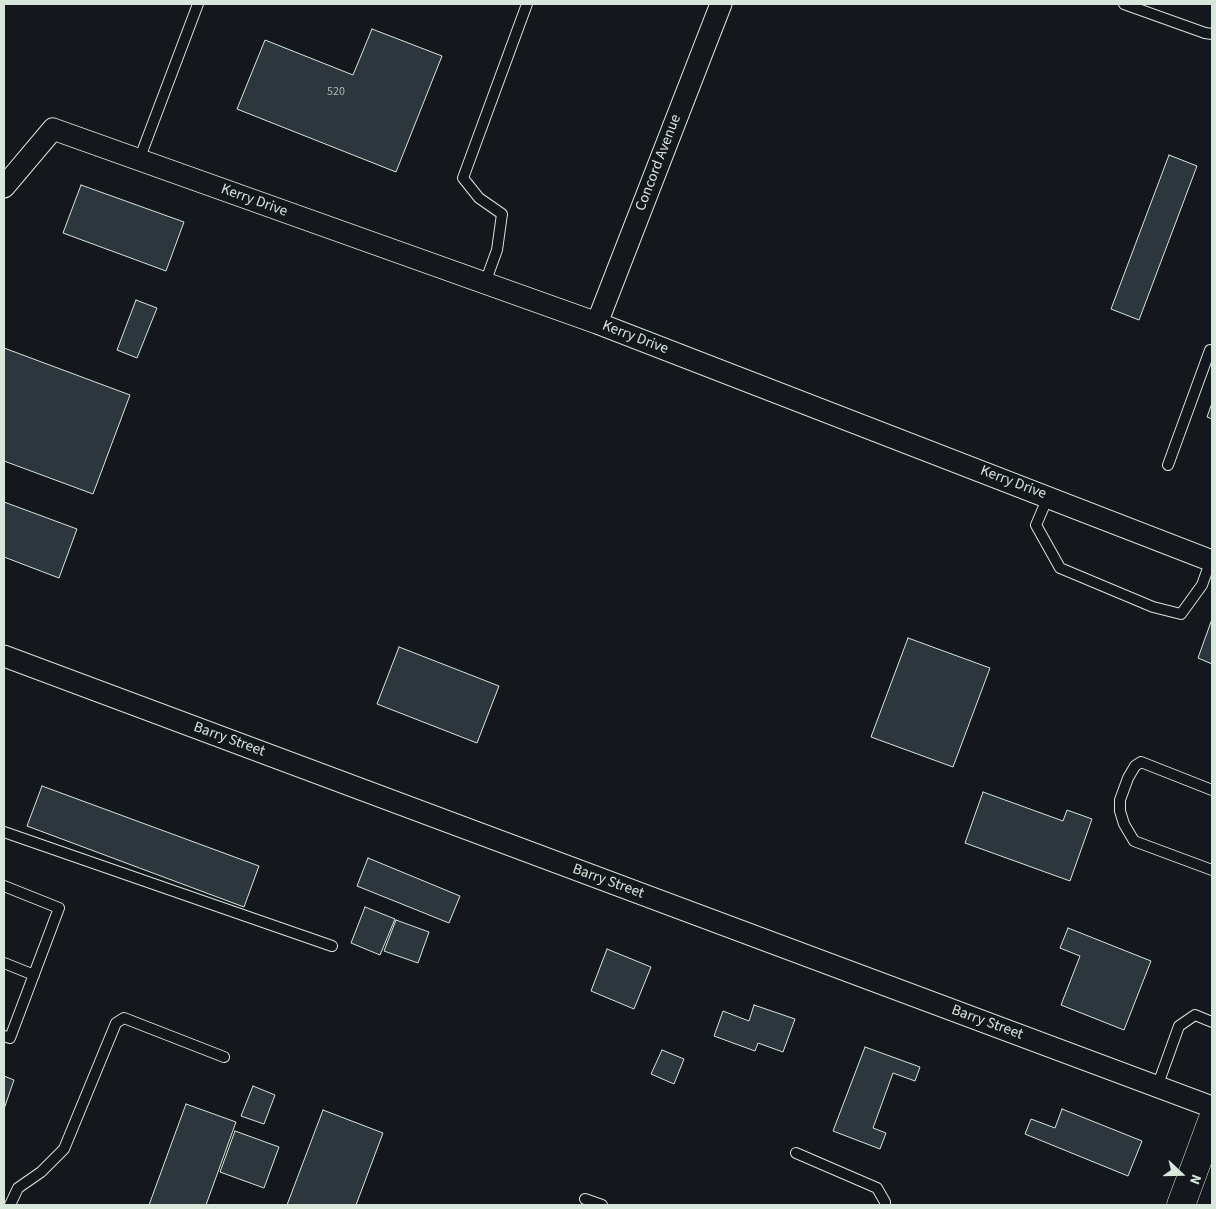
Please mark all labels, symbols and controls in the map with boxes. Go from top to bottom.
house number: 520 [327,85,345,99]
street label: Concord Avenue [632,112,686,214]
street label: Kerry Drive [218,181,290,221]
street label: Kerry Drive [599,317,671,359]
street label: Kerry Drive [977,462,1049,504]
street label: Barry Street [191,719,267,761]
street label: Barry Street [570,861,646,903]
street label: Barry Street [949,1002,1025,1044]
north arrow [1156,1149,1206,1199]
text: N [1184,1171,1206,1187]

